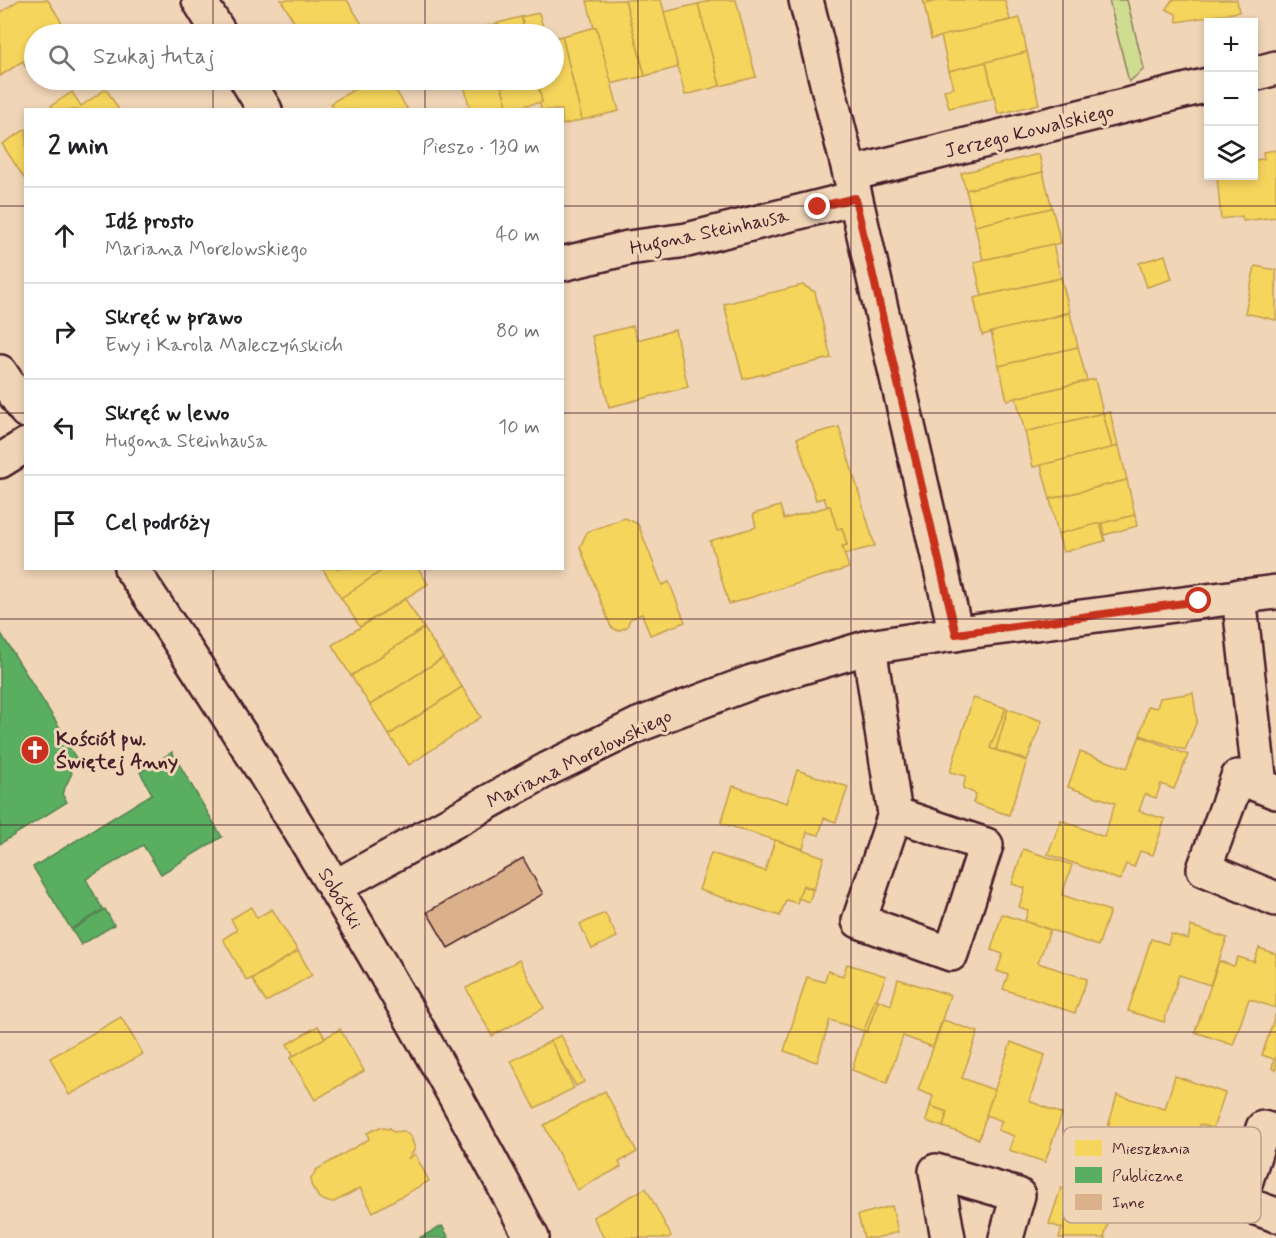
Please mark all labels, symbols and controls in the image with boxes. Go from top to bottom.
map controls [1204,18,1258,180]
button: + [1204,18,1258,72]
search box [24,24,564,90]
icon: search [45,41,78,74]
text: Szukaj tutaj [93,43,215,71]
button: − [1204,72,1258,126]
street label: Jerzego Kowalskiego [942,97,1117,166]
button: layers [1204,126,1258,180]
text: 2 min [48,130,109,164]
text: Pieszo · 130 m [422,134,540,161]
route end [804,193,830,219]
street label: Hugona Steinhausa [627,202,793,264]
text: Idź prosto [105,208,194,236]
icon: ahead [48,219,81,252]
text: 40 m [496,222,540,249]
text: Mariana Morelowskiego [105,236,308,263]
text: Skręć w prawo [105,304,242,332]
icon: right [48,315,81,348]
text: 80 m [496,318,540,345]
text: Ewy i Karola Maleczyńskich [105,332,343,359]
text: Skręć w lewo [105,400,230,428]
icon: left [48,411,81,444]
text: 10 m [498,414,540,441]
text: Hugona Steinhausa [105,428,267,455]
icon: arrive [48,507,81,540]
text: Cel podróży [105,509,210,537]
route start [1185,587,1211,613]
street label: Mariana Morelowskiego [483,703,677,816]
place label: Kościół pw. Świętej Anny [56,726,178,776]
church icon: Kościół pw. Świętej Anny [19,734,51,766]
street label: Sobótki [311,863,369,934]
legend [1063,1127,1261,1223]
text: Mieszkania [1112,1139,1190,1160]
text: Publiczne [1112,1166,1184,1187]
text: Inne [1112,1193,1145,1214]

